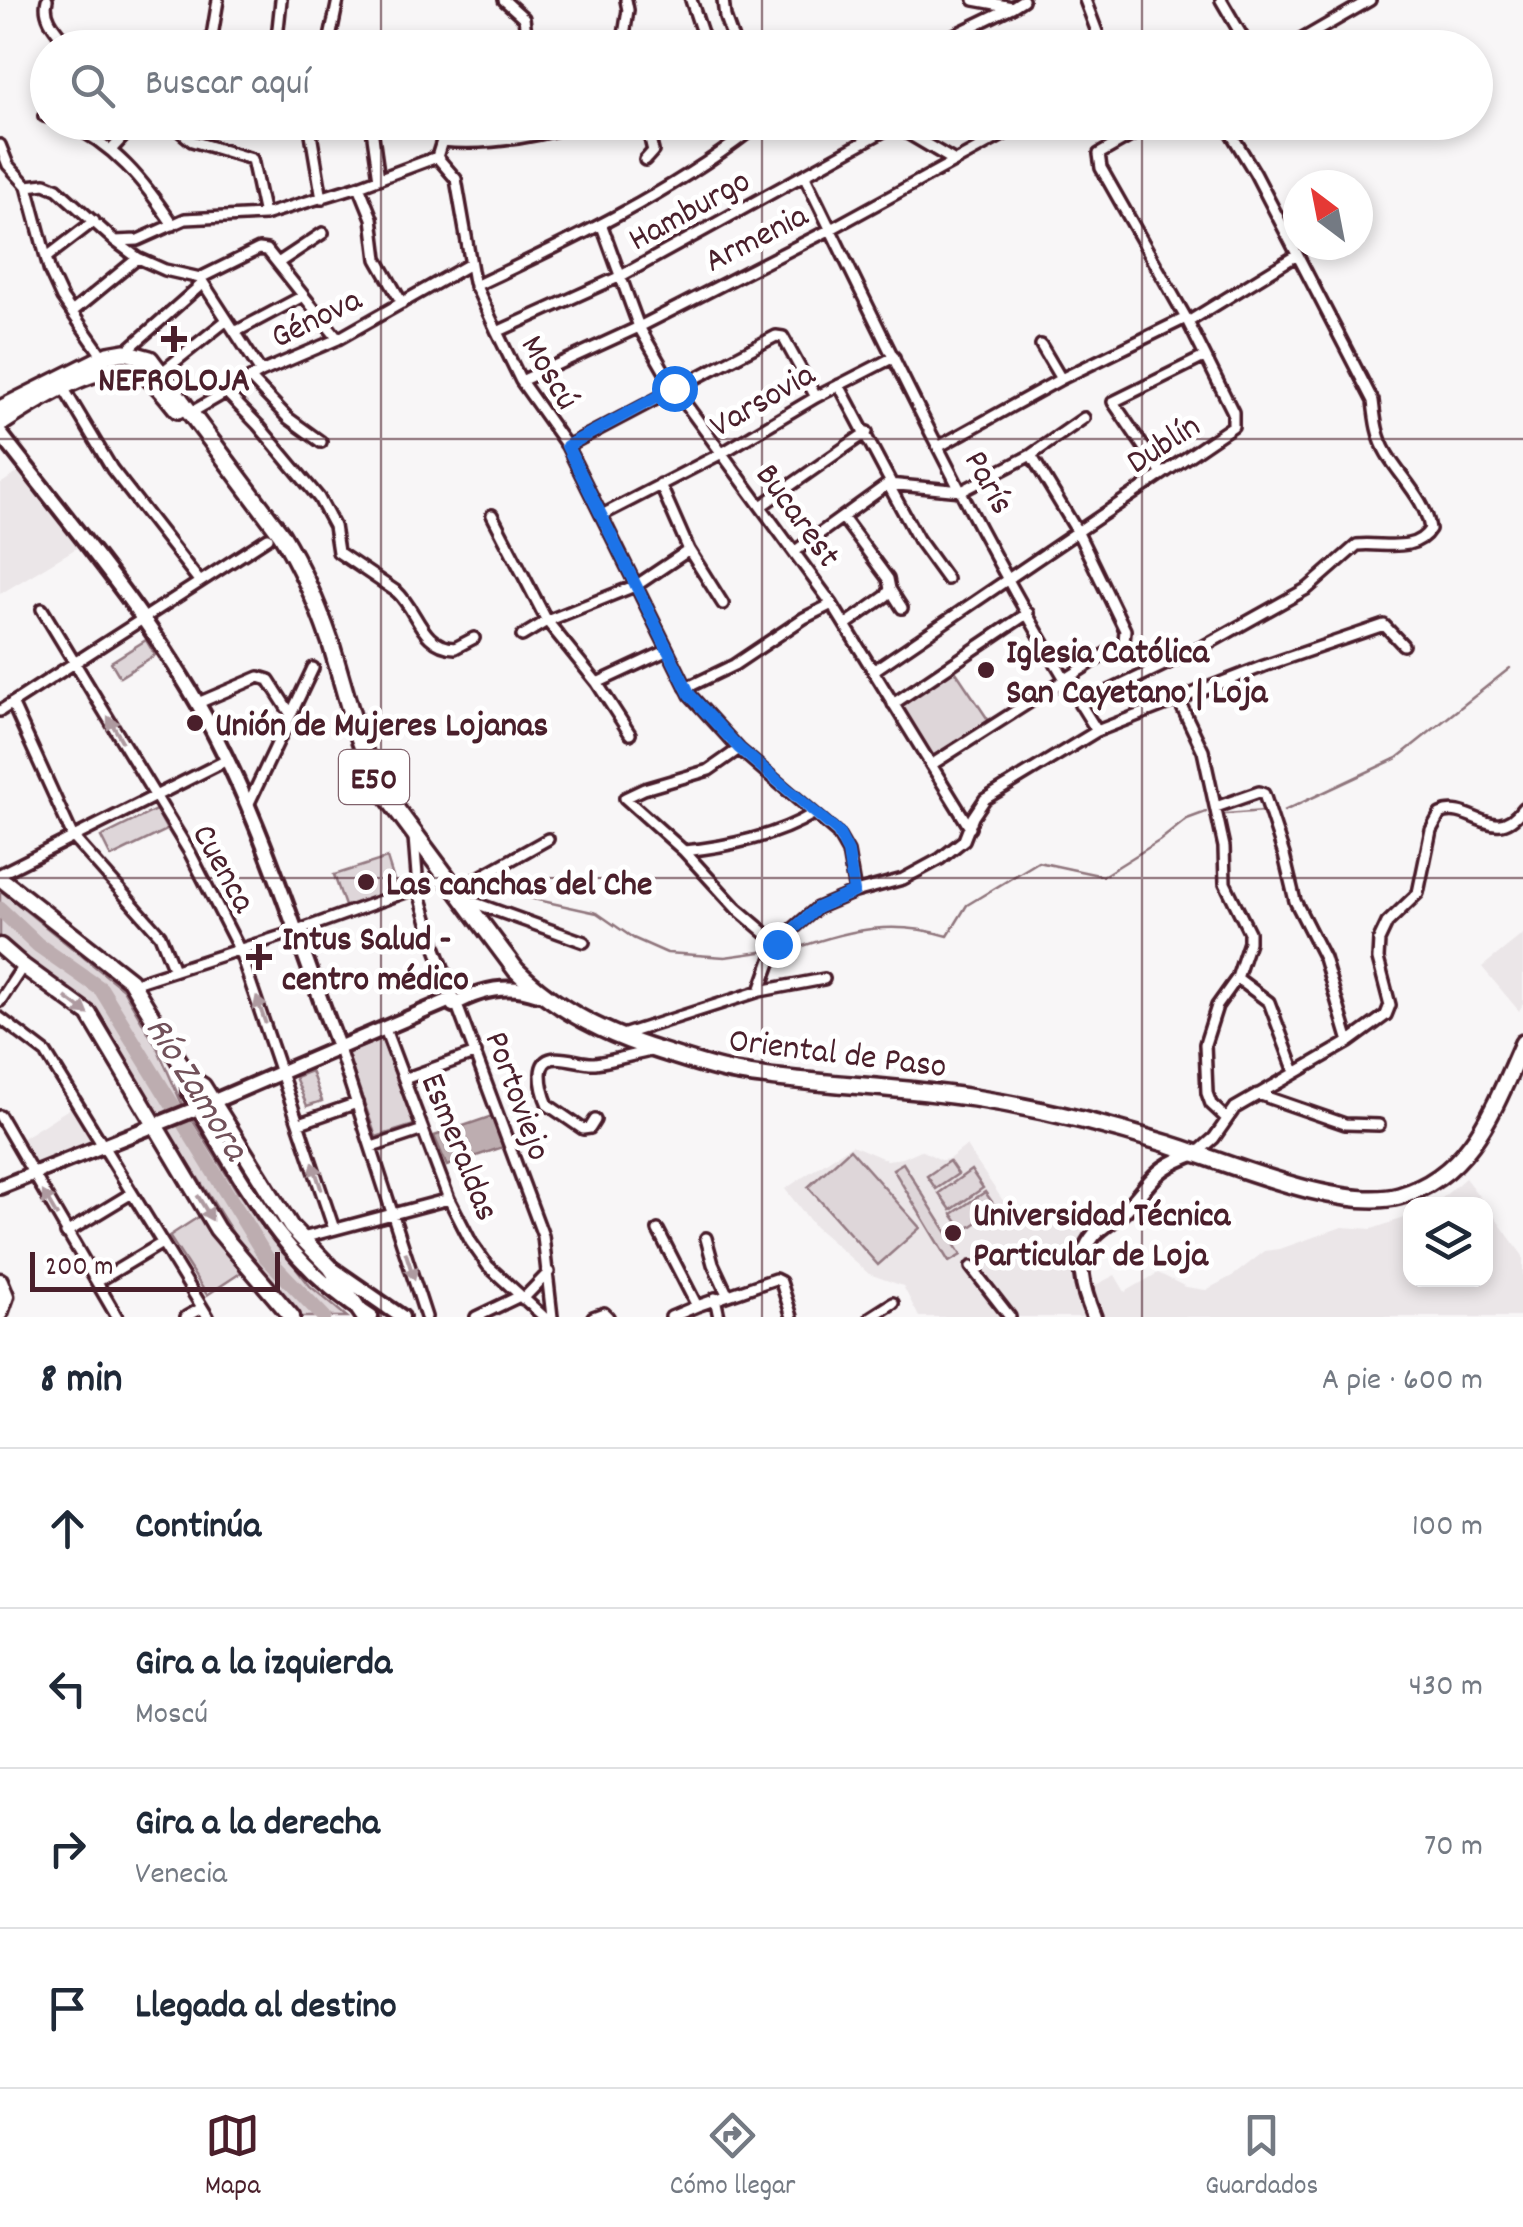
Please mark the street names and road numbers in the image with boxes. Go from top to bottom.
street label: Hamburgo [620,158,760,266]
street label: Armenia [697,193,818,288]
street label: Génova [263,277,372,364]
street label: Moscú [506,326,590,421]
street label: Varsovia [702,352,826,452]
street label: Dublín [1118,404,1212,489]
street label: París [949,442,1025,525]
street label: Bucarest [741,454,851,580]
road number: E50 [339,750,409,804]
street label: Cuenca [177,816,267,923]
street label: Oriental de Paso [726,1018,949,1094]
street label: Portoviejo [469,1025,562,1168]
street label: Esmeraldas [405,1066,510,1229]

